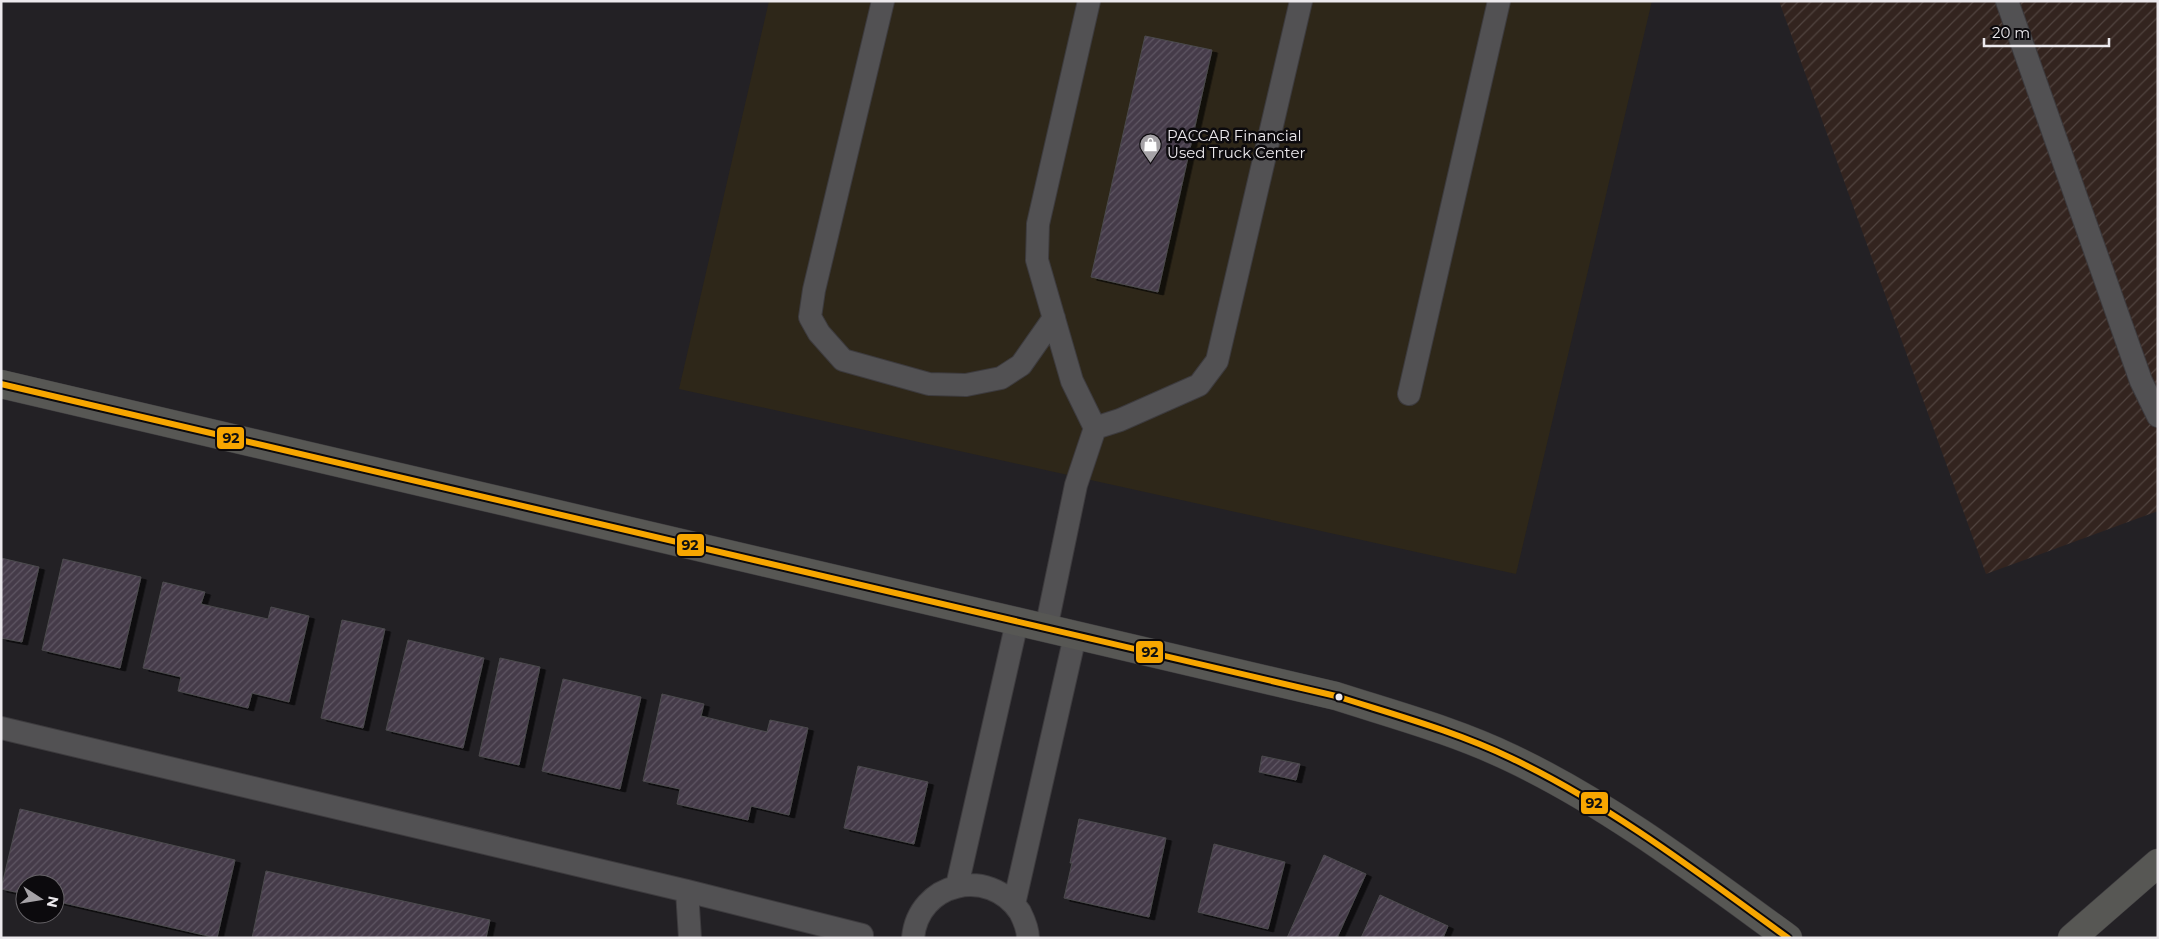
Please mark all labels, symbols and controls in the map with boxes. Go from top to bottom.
scale bar [1984,15,2109,47]
text: 20 m [1992,23,2030,42]
place label: PACCAR Financial Used Truck Center [1167,126,1305,162]
shop icon: PACCAR Financial Used Truck Center [1139,133,1163,164]
line badge: 92 [216,426,245,450]
text: 92 [222,429,240,447]
line badge: 92 [676,533,705,557]
text: 92 [681,536,699,554]
line badge: 92 [1135,640,1164,664]
text: 92 [1141,643,1159,661]
unlabelled marker [1334,692,1344,702]
line badge: 92 [1580,791,1609,815]
text: 92 [1585,794,1603,812]
north arrow [15,874,65,924]
text: N [43,894,63,909]

